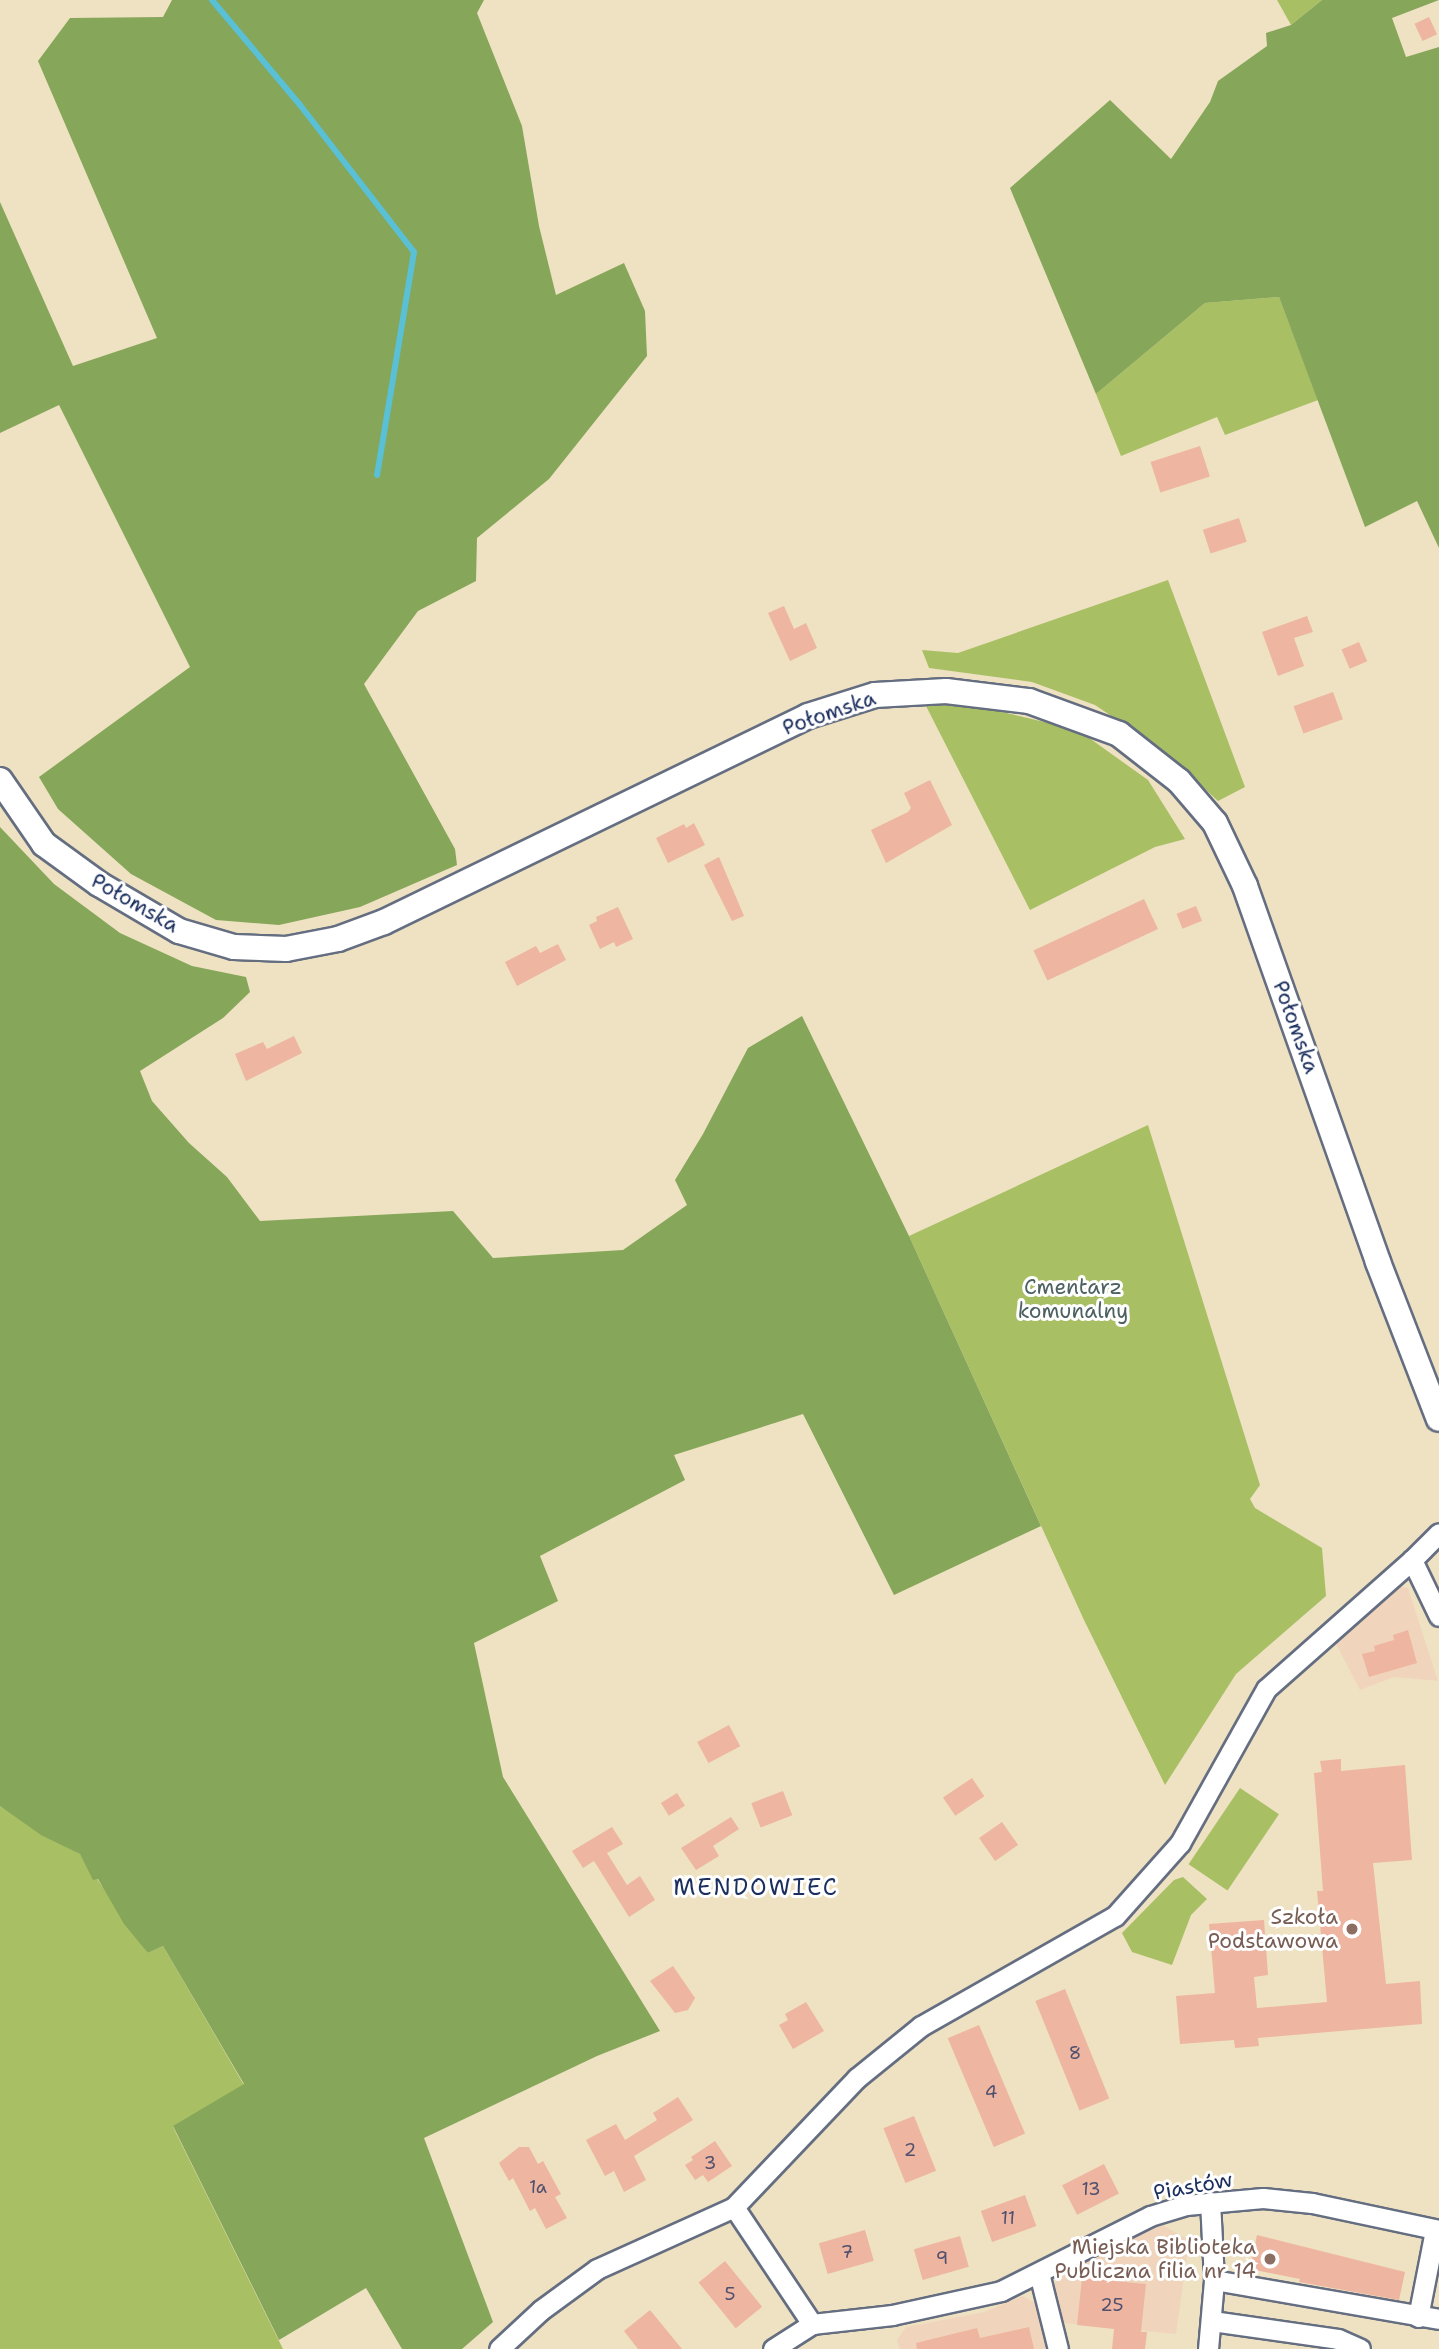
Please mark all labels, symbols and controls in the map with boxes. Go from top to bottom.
street label: Połomska [779,685,879,741]
street label: Połomska [87,868,183,938]
street label: Połomska [1268,977,1324,1077]
park label: Cmentarz komunalny [1018,1274,1128,1324]
district label: MENDOWIEC [674,1873,838,1901]
place label: Szkoła Podstawowa [1208,1904,1338,1954]
marker: Szkoła Podstawowa [1344,1921,1360,1937]
house number: 8 [1069,2042,1081,2064]
house number: 4 [985,2081,997,2103]
house number: 2 [904,2139,916,2161]
house number: 3 [704,2152,716,2174]
street label: Piastów [1151,2167,1235,2205]
house number: 1a [529,2176,547,2198]
house number: 13 [1081,2178,1101,2200]
house number: 11 [1001,2207,1015,2229]
place label: Miejska Biblioteka Publiczna filia nr 14 [1054,2234,1256,2284]
house number: 7 [841,2241,853,2263]
house number: 9 [936,2247,948,2269]
marker: Miejska Biblioteka Publiczna filia nr 14 [1262,2251,1278,2267]
house number: 5 [724,2283,736,2305]
house number: 25 [1100,2294,1124,2316]

